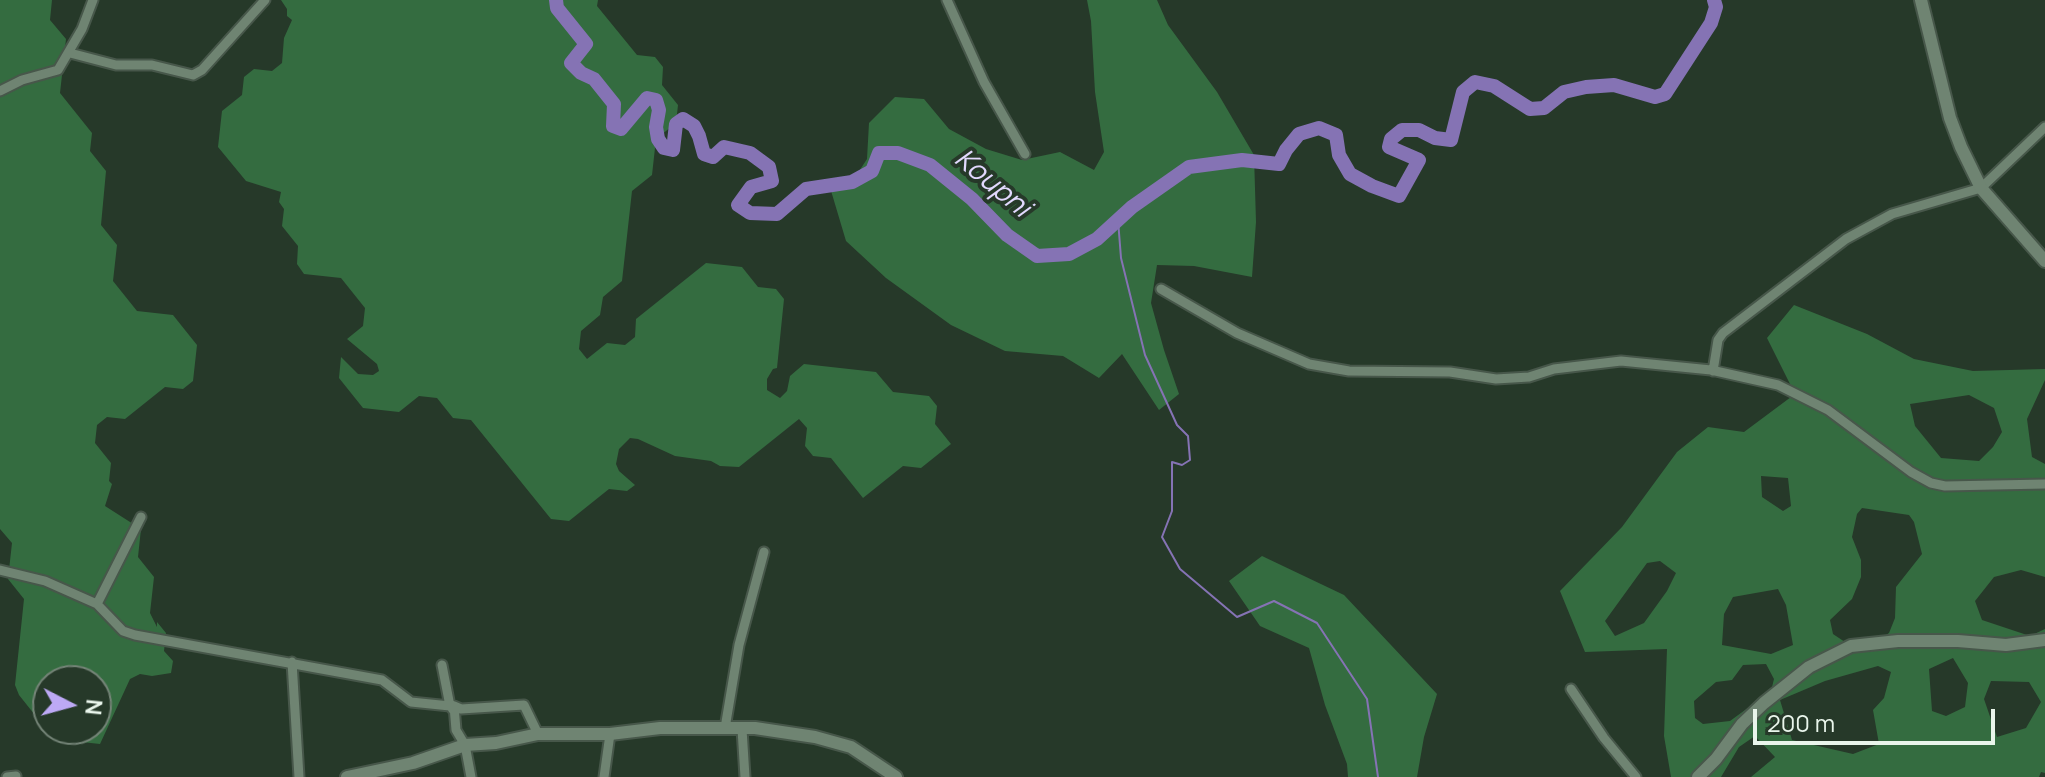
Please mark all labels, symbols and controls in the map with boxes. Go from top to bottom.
water label: Koupni [947,143,1037,225]
north arrow [32,665,112,745]
scale bar [1757,693,1999,743]
text: N [78,698,110,717]
text: 200 m [1767,706,1835,739]

